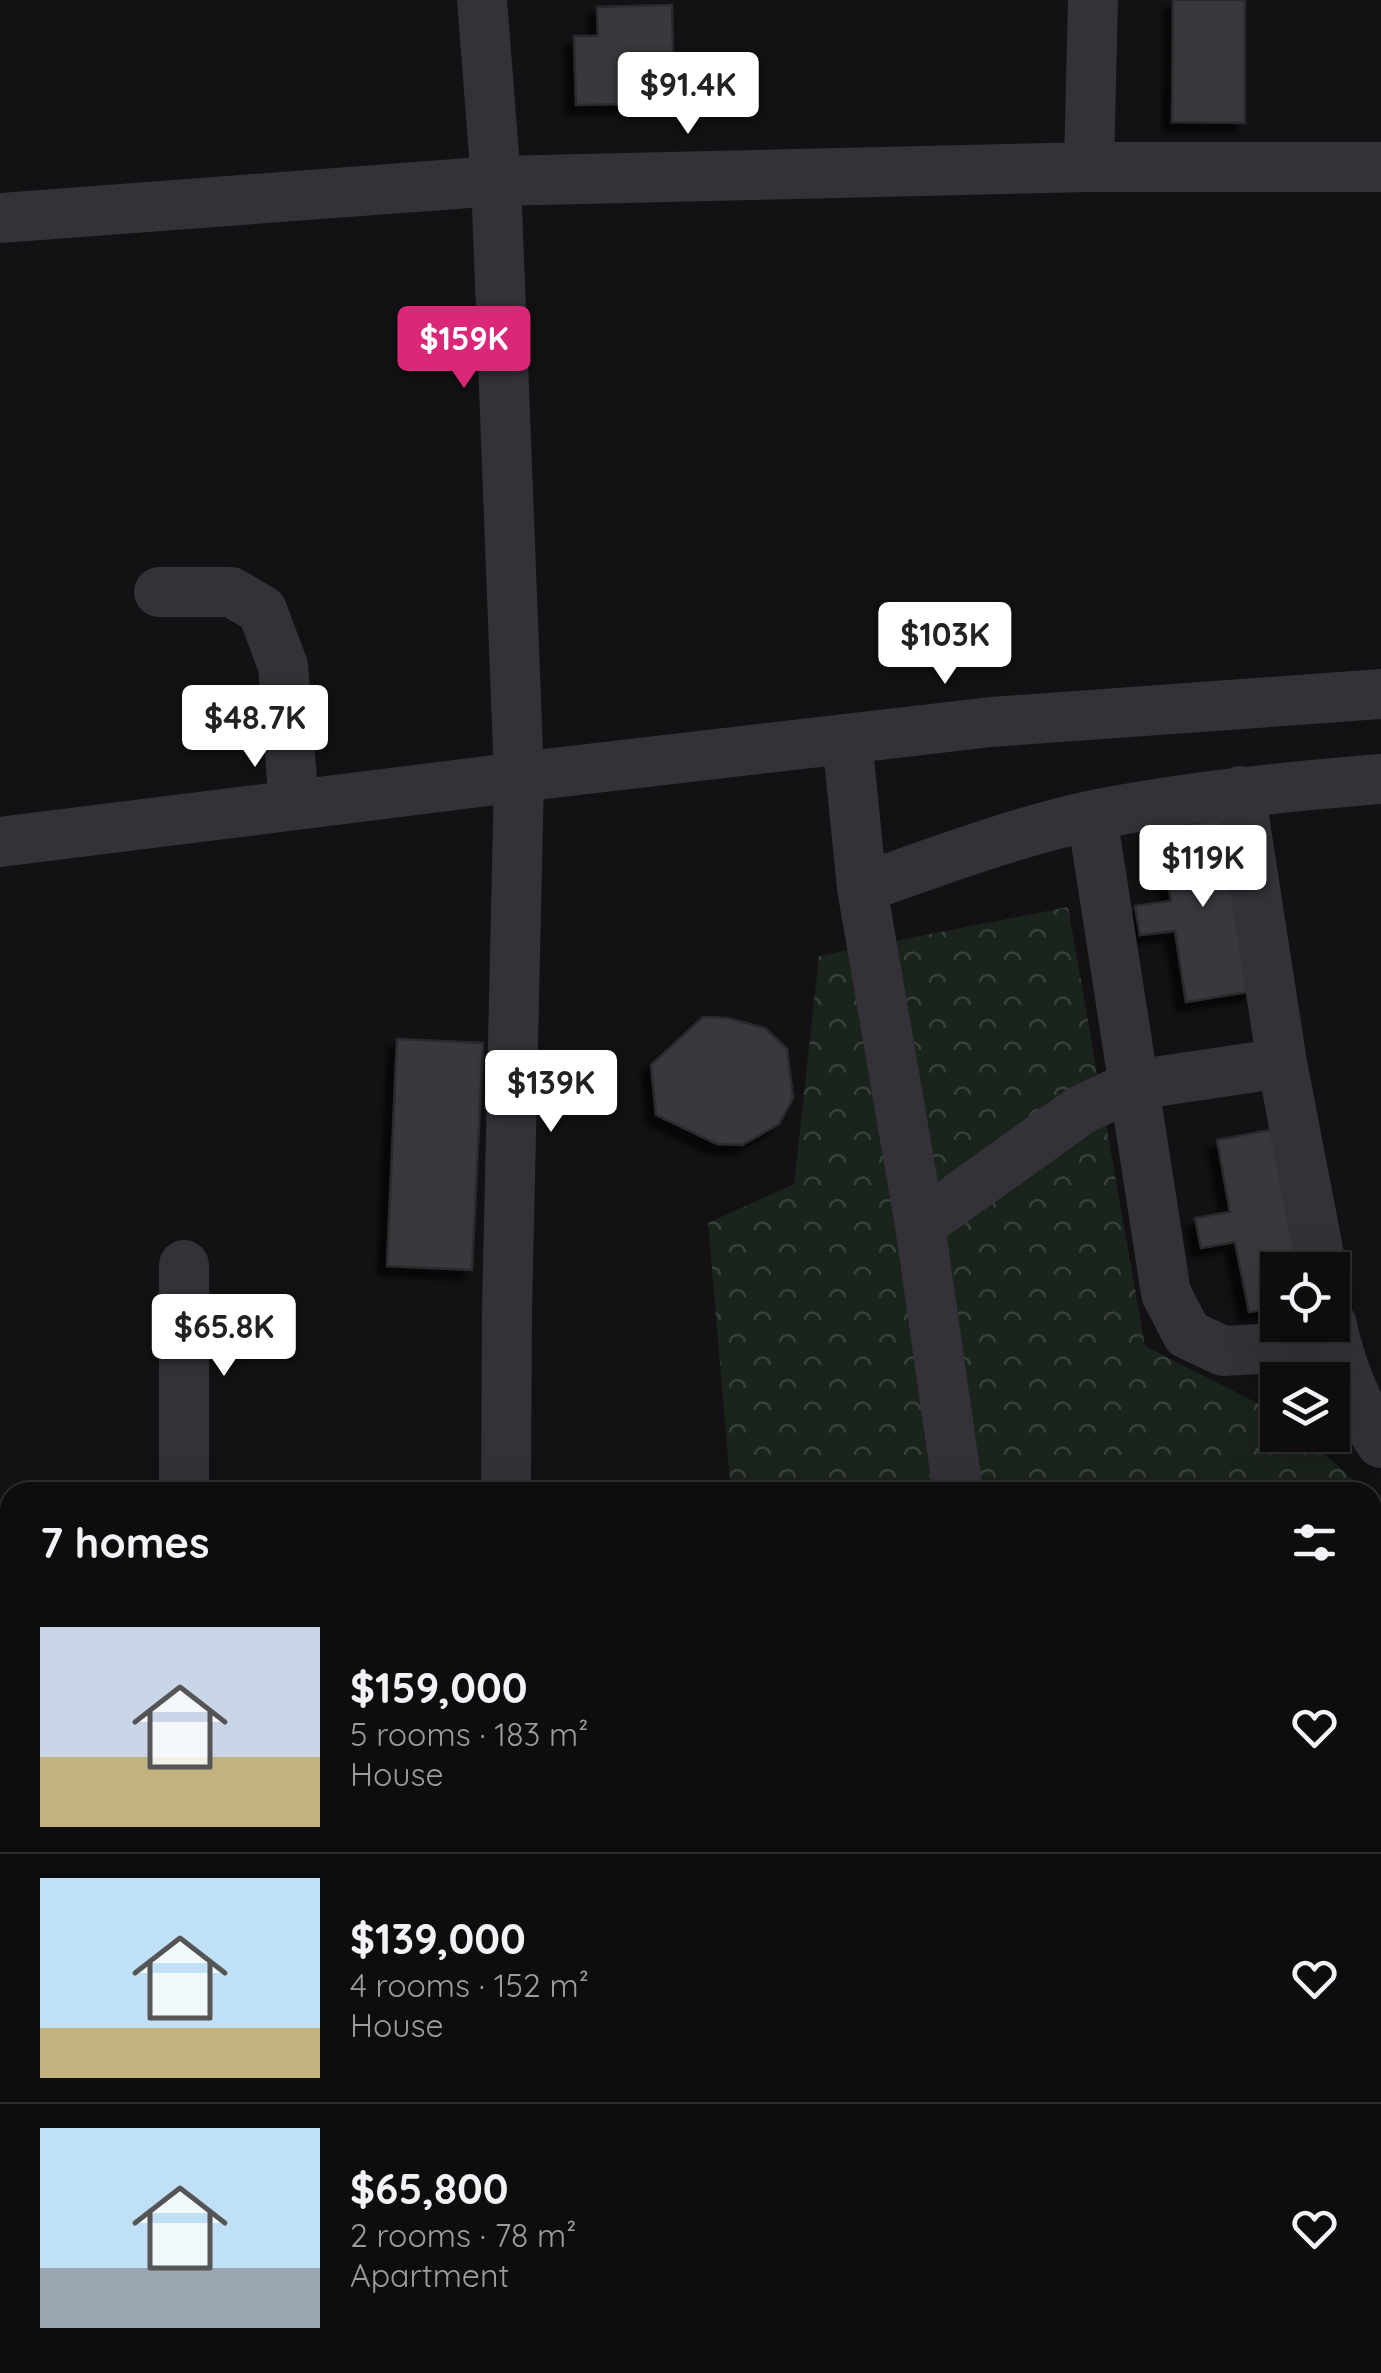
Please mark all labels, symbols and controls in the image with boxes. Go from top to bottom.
pin: $91.4K [607,52,769,137]
text: $91.4K [640,64,736,104]
pin: $159K [394,306,534,391]
text: $159K [419,318,509,358]
pin: $103K [875,602,1015,687]
text: $103K [900,614,990,654]
pin: $48.7K [174,685,336,770]
text: $48.7K [204,697,306,737]
pin: $119K [1133,825,1273,910]
text: $119K [1161,837,1245,877]
pin: $139K [481,1050,621,1135]
text: $139K [507,1062,595,1102]
map controls [1260,1252,1350,1452]
button: locate [1260,1252,1350,1342]
pin: $65.8K [143,1294,305,1379]
text: $65.8K [174,1306,274,1346]
button: layers [1260,1362,1350,1452]
icon: filters [1287,1515,1342,1570]
text: 7 homes [40,1516,209,1569]
text: $159,000 [350,1661,528,1714]
icon: home [120,1667,240,1787]
icon: heart [1287,1700,1342,1755]
text: 5 rooms · 183 m² [350,1714,588,1754]
text: House [350,1754,444,1794]
text: $139,000 [350,1912,526,1965]
icon: home [120,1918,240,2038]
icon: heart [1287,1951,1342,2006]
text: 4 rooms · 152 m² [350,1965,589,2005]
text: House [350,2005,444,2045]
text: $65,800 [350,2162,509,2215]
icon: home [120,2168,240,2288]
icon: heart [1287,2201,1342,2256]
text: 2 rooms · 78 m² [350,2215,576,2255]
text: Apartment [350,2255,509,2295]

